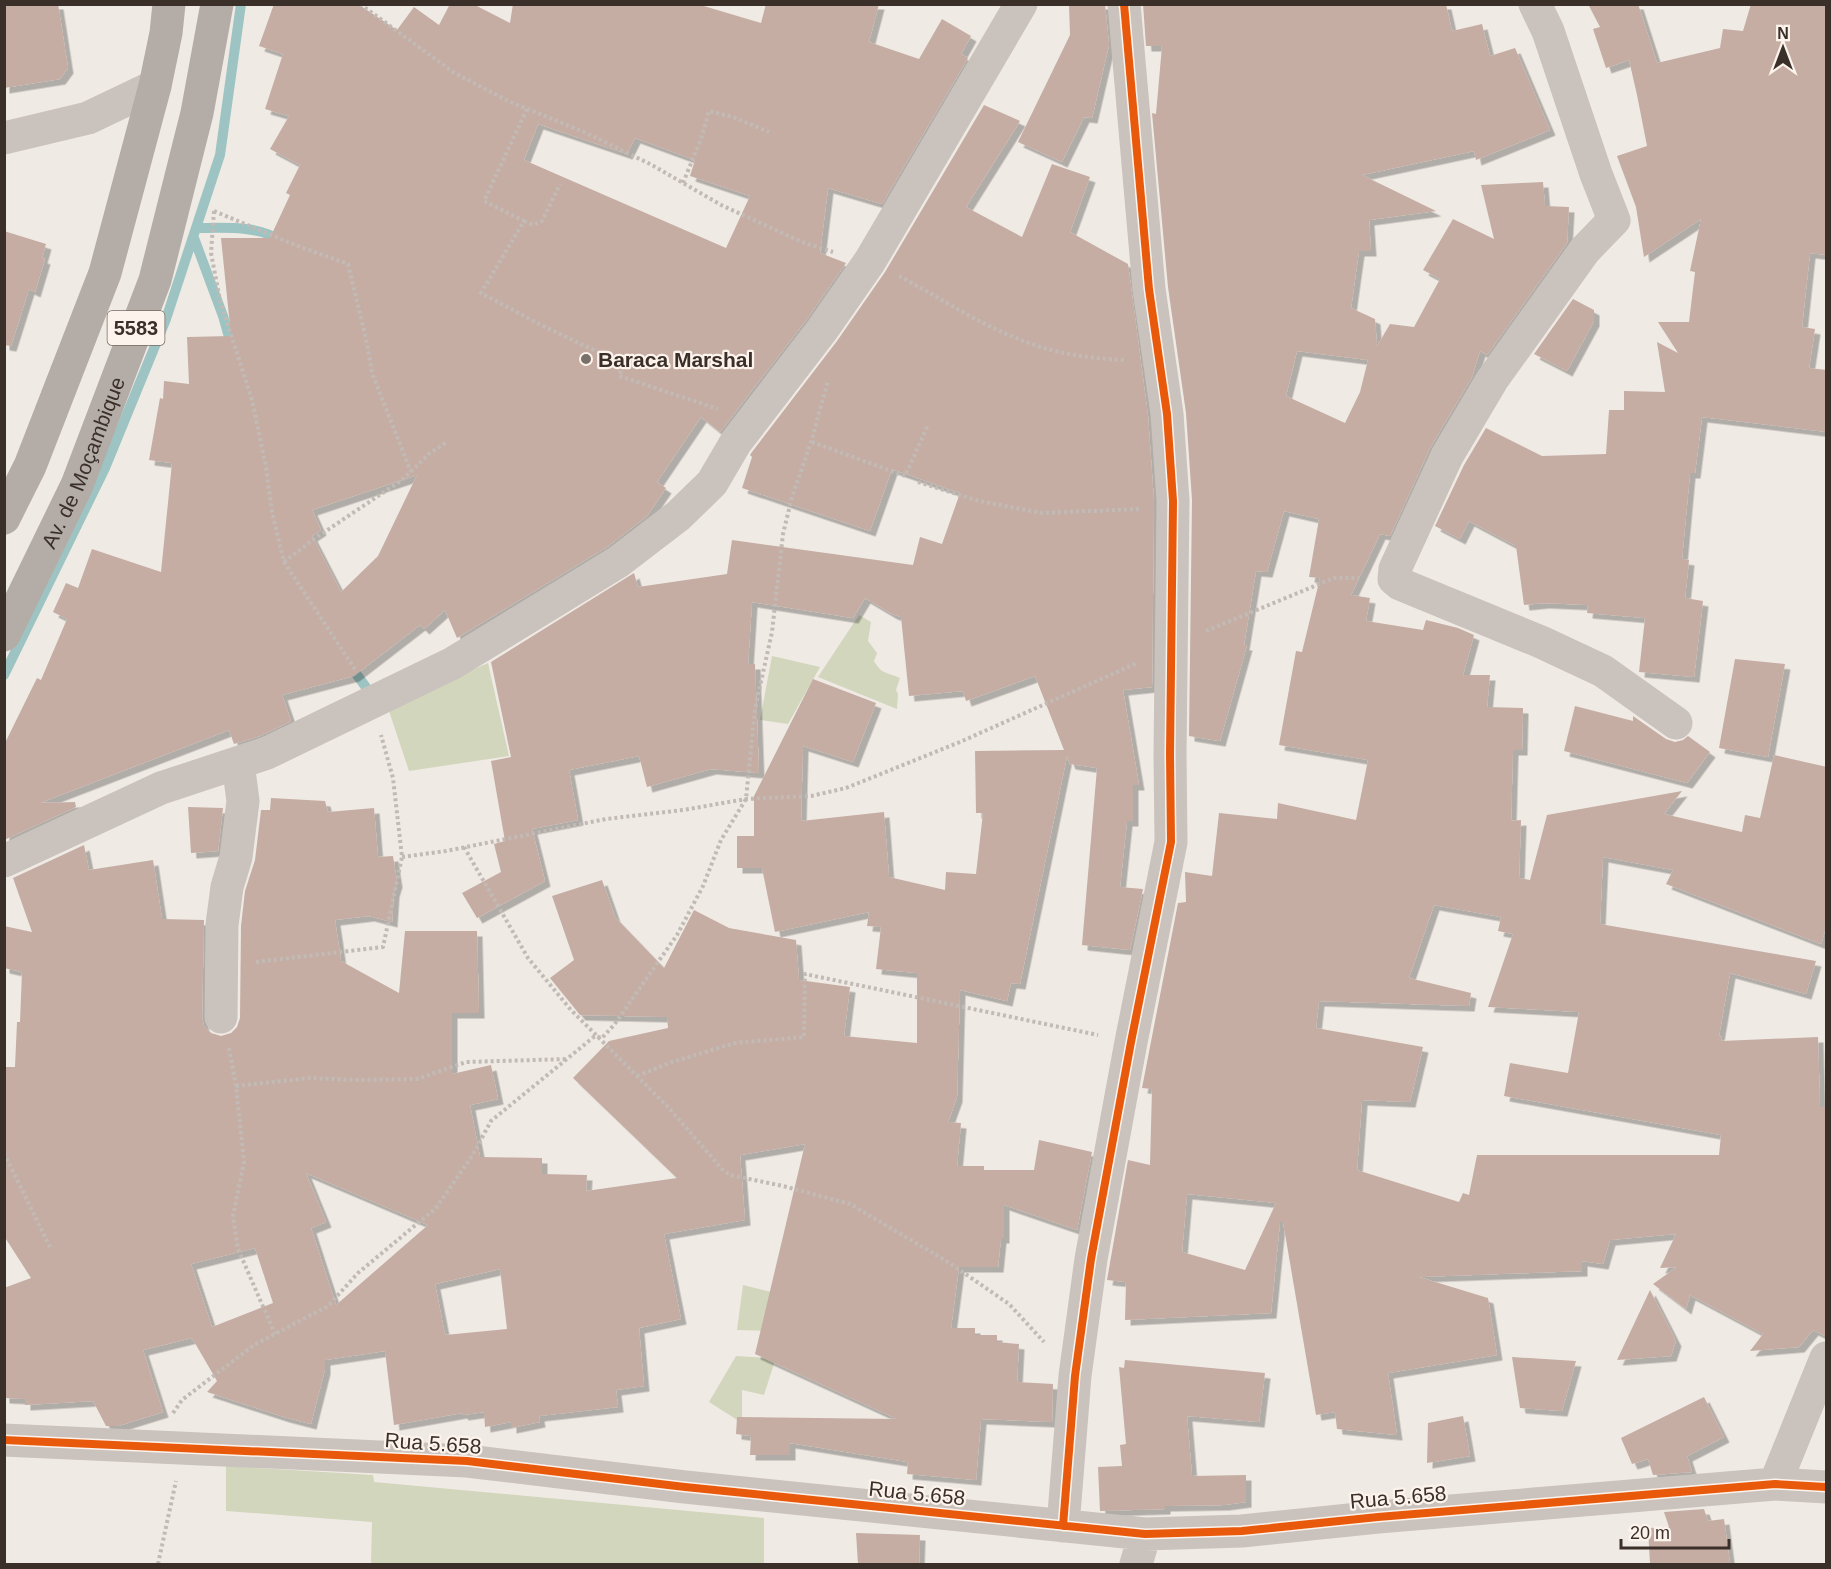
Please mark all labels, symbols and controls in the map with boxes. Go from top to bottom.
north arrow [1753,18,1813,78]
text: N [1777,25,1789,42]
road number: 5583 [108,311,164,345]
place label: Baraca Marshal [598,348,753,371]
marker: Baraca Marshal [579,352,593,366]
street label: Av. de Moçambique [37,373,129,552]
street label: Rua 5.658 [384,1428,482,1458]
street label: Rua 5.658 [868,1476,966,1510]
street label: Rua 5.658 [1349,1481,1447,1513]
scale bar [1621,1512,1729,1550]
text: 20 m [1630,1523,1670,1543]

